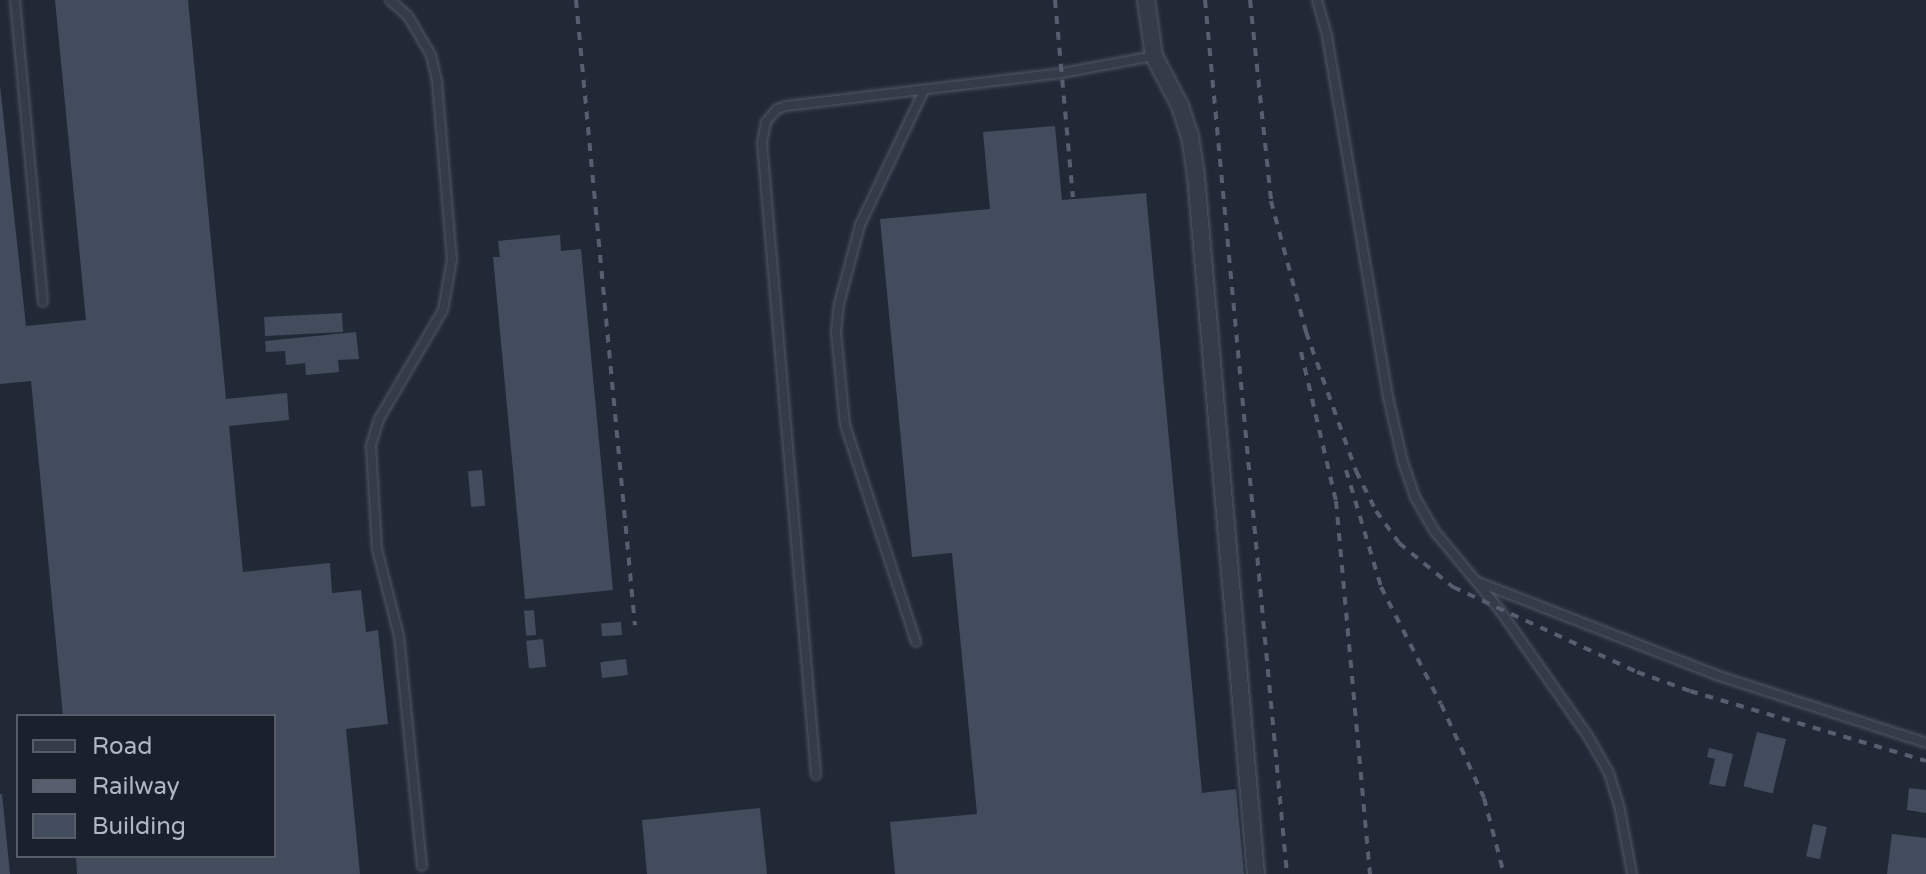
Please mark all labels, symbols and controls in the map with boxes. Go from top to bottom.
legend [16,714,276,858]
text: Road [92,732,152,761]
text: Railway [92,772,180,801]
text: Building [92,812,186,841]

